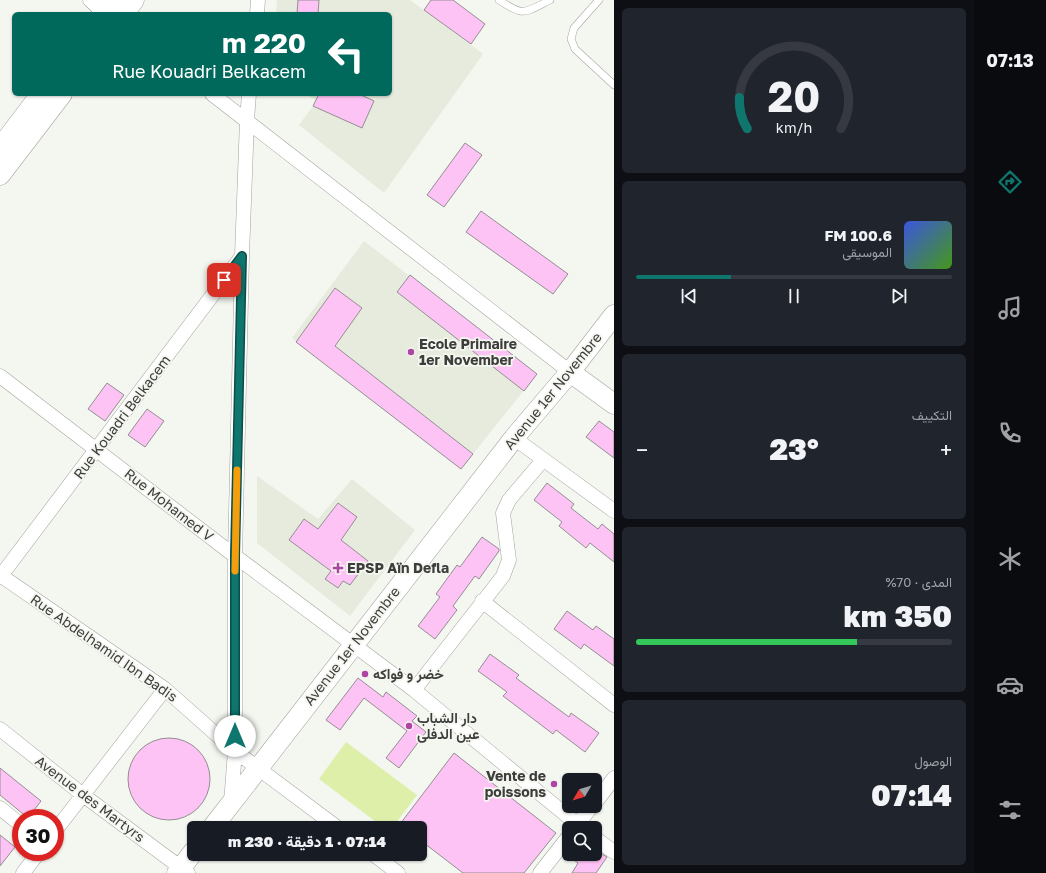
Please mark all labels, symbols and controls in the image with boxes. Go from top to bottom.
text: 220 m [222,26,306,59]
icon: left [320,28,372,80]
text: 07:13 [986,49,1034,71]
text: Rue Kouadri Belkacem [112,60,306,82]
text: 20 [768,70,820,120]
text: km/h [776,118,812,135]
icon: directions [996,168,1024,196]
text: 100.6 FM [824,226,892,244]
text: الموسيقى [842,244,892,260]
pin [207,263,241,297]
icon: arrive [213,269,235,291]
icon: previous [678,285,700,307]
icon: pause [783,285,805,307]
icon: next [888,285,910,307]
icon: music [996,294,1024,322]
street label: Avenue 1er Novembre [500,329,605,453]
place label: Ecole Primaire 1er November [419,335,517,368]
marker: Ecole Primaire 1er November [406,347,416,357]
street label: Rue Kouadri Belkacem [69,351,174,482]
text: التكييف [912,407,952,423]
icon: phone [996,419,1024,447]
text: 23° [769,431,819,467]
text: − [636,436,648,463]
text: + [940,436,952,463]
street label: Rue Mohamed V [121,465,218,545]
icon: climate [996,545,1024,573]
place label: EPSP Aïn Defla [347,559,449,576]
marker: EPSP Aïn Defla [332,562,344,574]
text: المدى · 70% [885,574,952,590]
street label: Avenue 1er Novembre [300,583,403,708]
street label: Rue Abdelhamid Ibn Badis [28,590,181,705]
text: 350 km [843,598,952,634]
place label: خضر و فواكه [373,665,444,683]
marker: خضر و فواكه [360,669,370,679]
icon: car [996,671,1024,699]
place label: دار الشباب عين الدفلى [417,709,479,743]
position arrow [214,715,256,757]
marker: دار الشباب عين الدفلى [404,721,414,731]
street label: Avenue des Martyrs [32,752,148,845]
text: الوصول [914,753,952,769]
place label: Vente de poissons [485,767,546,800]
north arrow [562,773,602,813]
map controls [562,773,602,861]
text: 07:14 [871,777,952,813]
marker: Vente de poissons [549,779,559,789]
icon: filters [996,796,1024,824]
speed limit sign: 30 [12,809,64,861]
button: search [562,821,602,861]
text: 07:14 · 1 دقيقة · 230 m [228,832,386,850]

